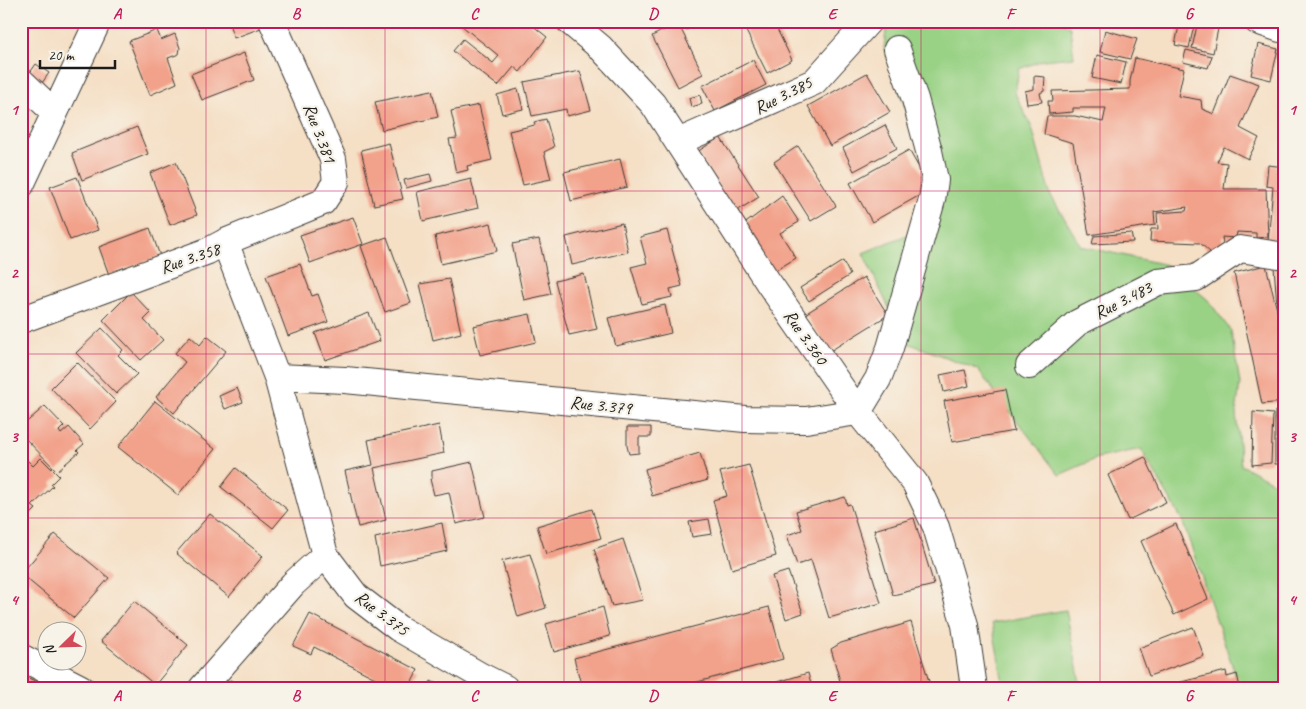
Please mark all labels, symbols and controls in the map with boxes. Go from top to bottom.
text: A [113,4,123,24]
text: B [292,4,302,24]
text: C [470,4,480,24]
text: D [648,4,659,24]
text: E [828,4,839,24]
text: F [1006,4,1017,24]
text: G [1185,4,1195,24]
scale bar [40,38,115,70]
text: 20 m [48,46,75,65]
street label: Rue 3.385 [750,71,816,119]
text: 1 [10,100,19,120]
street label: Rue 3.381 [299,100,342,167]
text: 1 [1288,100,1297,120]
street label: Rue 3.358 [157,237,225,278]
text: 2 [10,263,19,283]
text: 2 [1288,263,1297,283]
street label: Rue 3.483 [1090,275,1157,324]
street label: Rue 3.360 [779,305,834,370]
street label: Rue 3.379 [569,391,635,419]
text: 3 [10,427,19,447]
text: 3 [1288,427,1297,447]
street label: Rue 3.375 [351,586,414,641]
text: 4 [10,590,19,610]
text: 4 [1288,590,1297,610]
north arrow [38,622,88,672]
text: N [40,641,60,658]
text: A [113,686,123,706]
text: B [292,686,302,706]
text: C [470,686,480,706]
text: D [648,686,659,706]
text: E [828,686,839,706]
text: F [1006,686,1017,706]
text: G [1185,686,1195,706]

